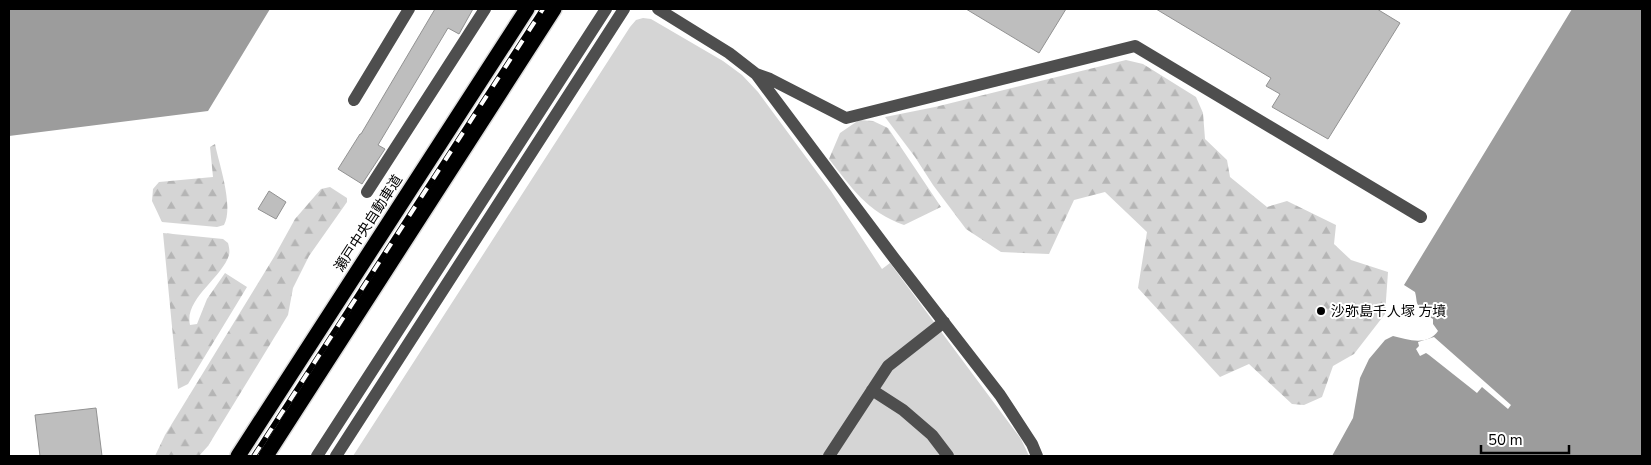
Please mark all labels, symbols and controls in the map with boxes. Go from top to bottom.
street label: 瀬戸中央自動車道 [330,171,407,275]
place label: 沙弥島千人塚 方墳 [1331,302,1447,321]
marker: 沙弥島千人塚 方墳 [1315,305,1327,317]
scale bar [1481,422,1568,454]
text: 50 m [1488,430,1523,450]

